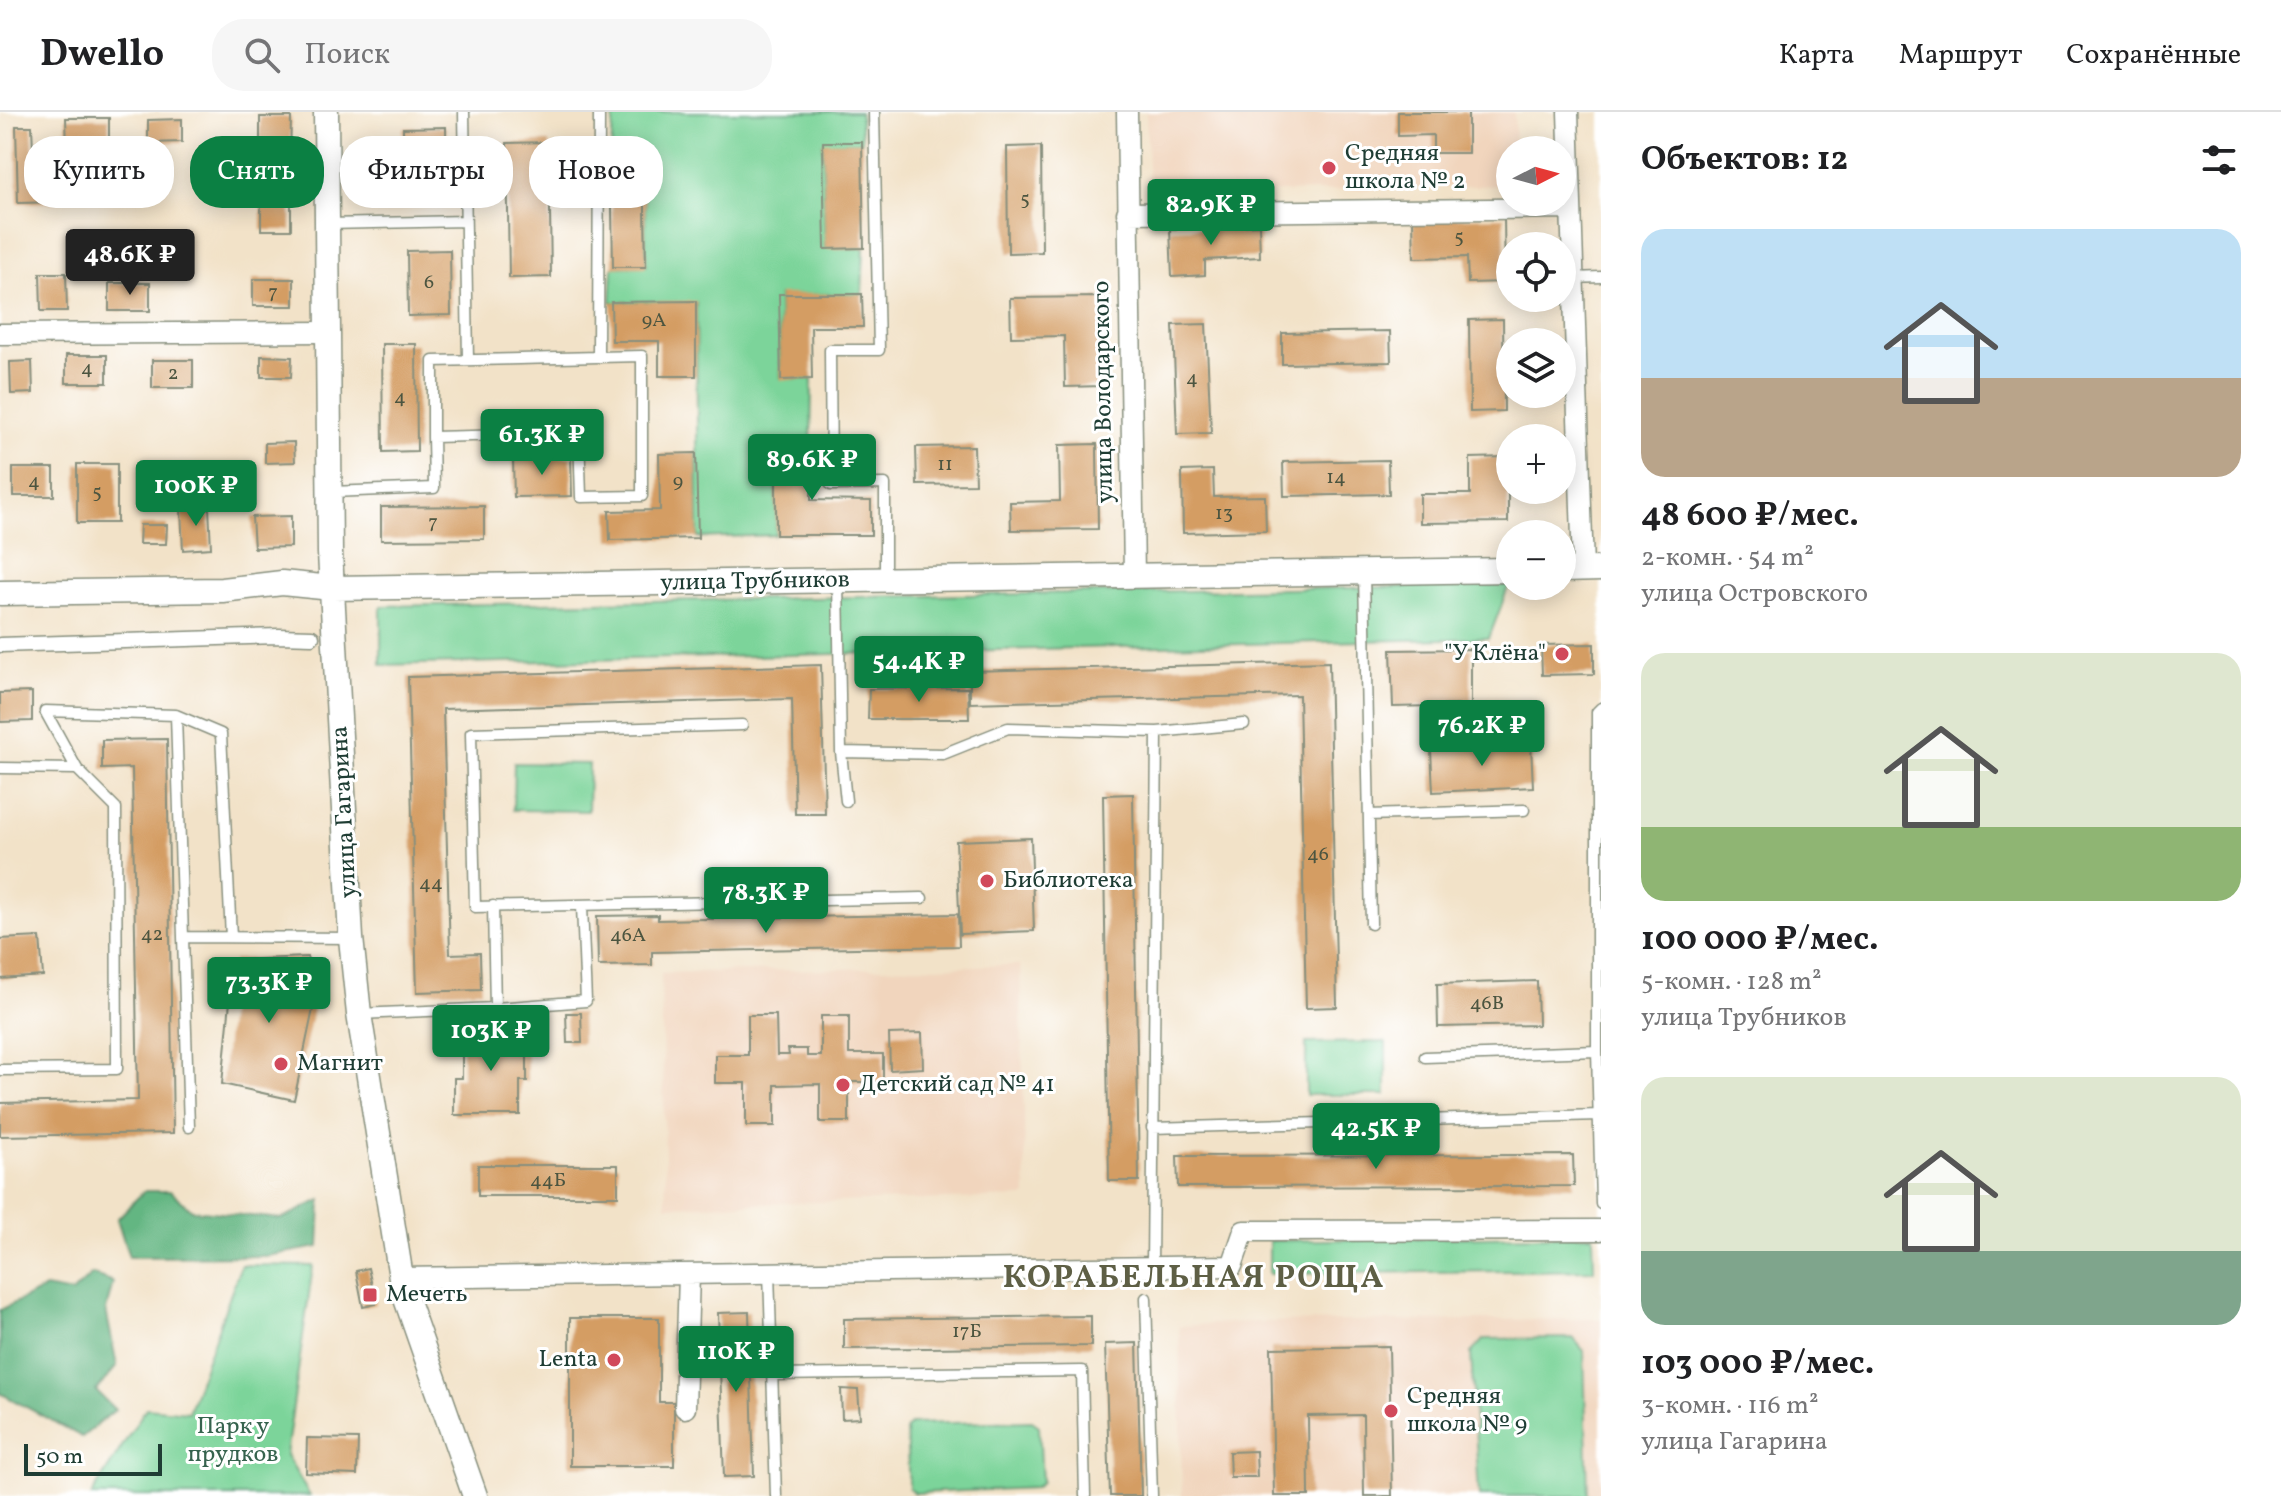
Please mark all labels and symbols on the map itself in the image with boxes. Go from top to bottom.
north arrow [1496,136,1576,216]
place label: Средняя школа № 2 [1345,137,1466,199]
marker: Средняя школа № 2 [1320,159,1338,177]
pin: 82.9K ₽ [1137,179,1285,247]
house number: 5 [1020,186,1030,214]
house number: 5 [1454,224,1464,252]
pin: 48.6K ₽ [56,229,204,297]
house number: 6 [424,269,434,297]
house number: 7 [268,279,278,307]
street label: улица Володарского [1085,280,1123,504]
house number: 9А [642,307,666,335]
house number: 4 [81,355,93,383]
house number: 2 [168,360,178,388]
house number: 4 [1186,365,1198,393]
house number: 4 [394,384,406,412]
pin: 61.3K ₽ [468,409,616,477]
pin: 89.6K ₽ [738,434,886,502]
house number: 11 [937,451,953,479]
pin: 100K ₽ [131,460,261,528]
house number: 14 [1326,464,1346,492]
house number: 4 [28,468,40,496]
house number: 9 [673,468,683,496]
house number: 5 [92,479,102,507]
house number: 13 [1215,500,1233,528]
house number: 7 [428,509,438,537]
street label: улица Трубников [660,563,850,601]
pin: 54.4K ₽ [845,636,993,704]
place label: "У Клёна" [1444,637,1546,671]
marker: "У Клёна" [1553,645,1571,663]
pin: 76.2K ₽ [1408,700,1556,768]
street label: улица Гагарина [324,725,366,899]
house number: 46 [1307,841,1329,869]
place label: Библиотека [1003,864,1134,898]
pin: 78.3K ₽ [692,867,840,935]
house number: 44 [419,870,443,898]
marker: Библиотека [978,872,996,890]
house number: 42 [141,921,163,949]
house number: 46А [610,922,646,950]
pin: 73.3K ₽ [195,957,343,1025]
house number: 46В [1470,990,1504,1018]
pin: 103K ₽ [426,1005,556,1073]
place label: Магнит [297,1047,383,1081]
marker: Магнит [272,1055,290,1073]
place label: Детский сад № 41 [859,1068,1055,1102]
marker: Детский сад № 41 [834,1076,852,1094]
pin: 42.5K ₽ [1302,1103,1450,1171]
house number: 44Б [530,1167,566,1195]
district label: КОРАБЕЛЬНАЯ РОЩА [1003,1257,1385,1301]
place label: Мечеть [386,1278,468,1312]
marker: Мечеть [361,1286,379,1304]
house number: 17Б [952,1318,982,1346]
pin: 110K ₽ [671,1326,801,1394]
place label: Lenta [538,1343,598,1377]
marker: Lenta [605,1351,623,1369]
place label: Средняя школа № 9 [1407,1380,1527,1442]
marker: Средняя школа № 9 [1382,1402,1400,1420]
park label: Парк у прудков [188,1410,278,1472]
scale bar [24,1440,162,1476]

